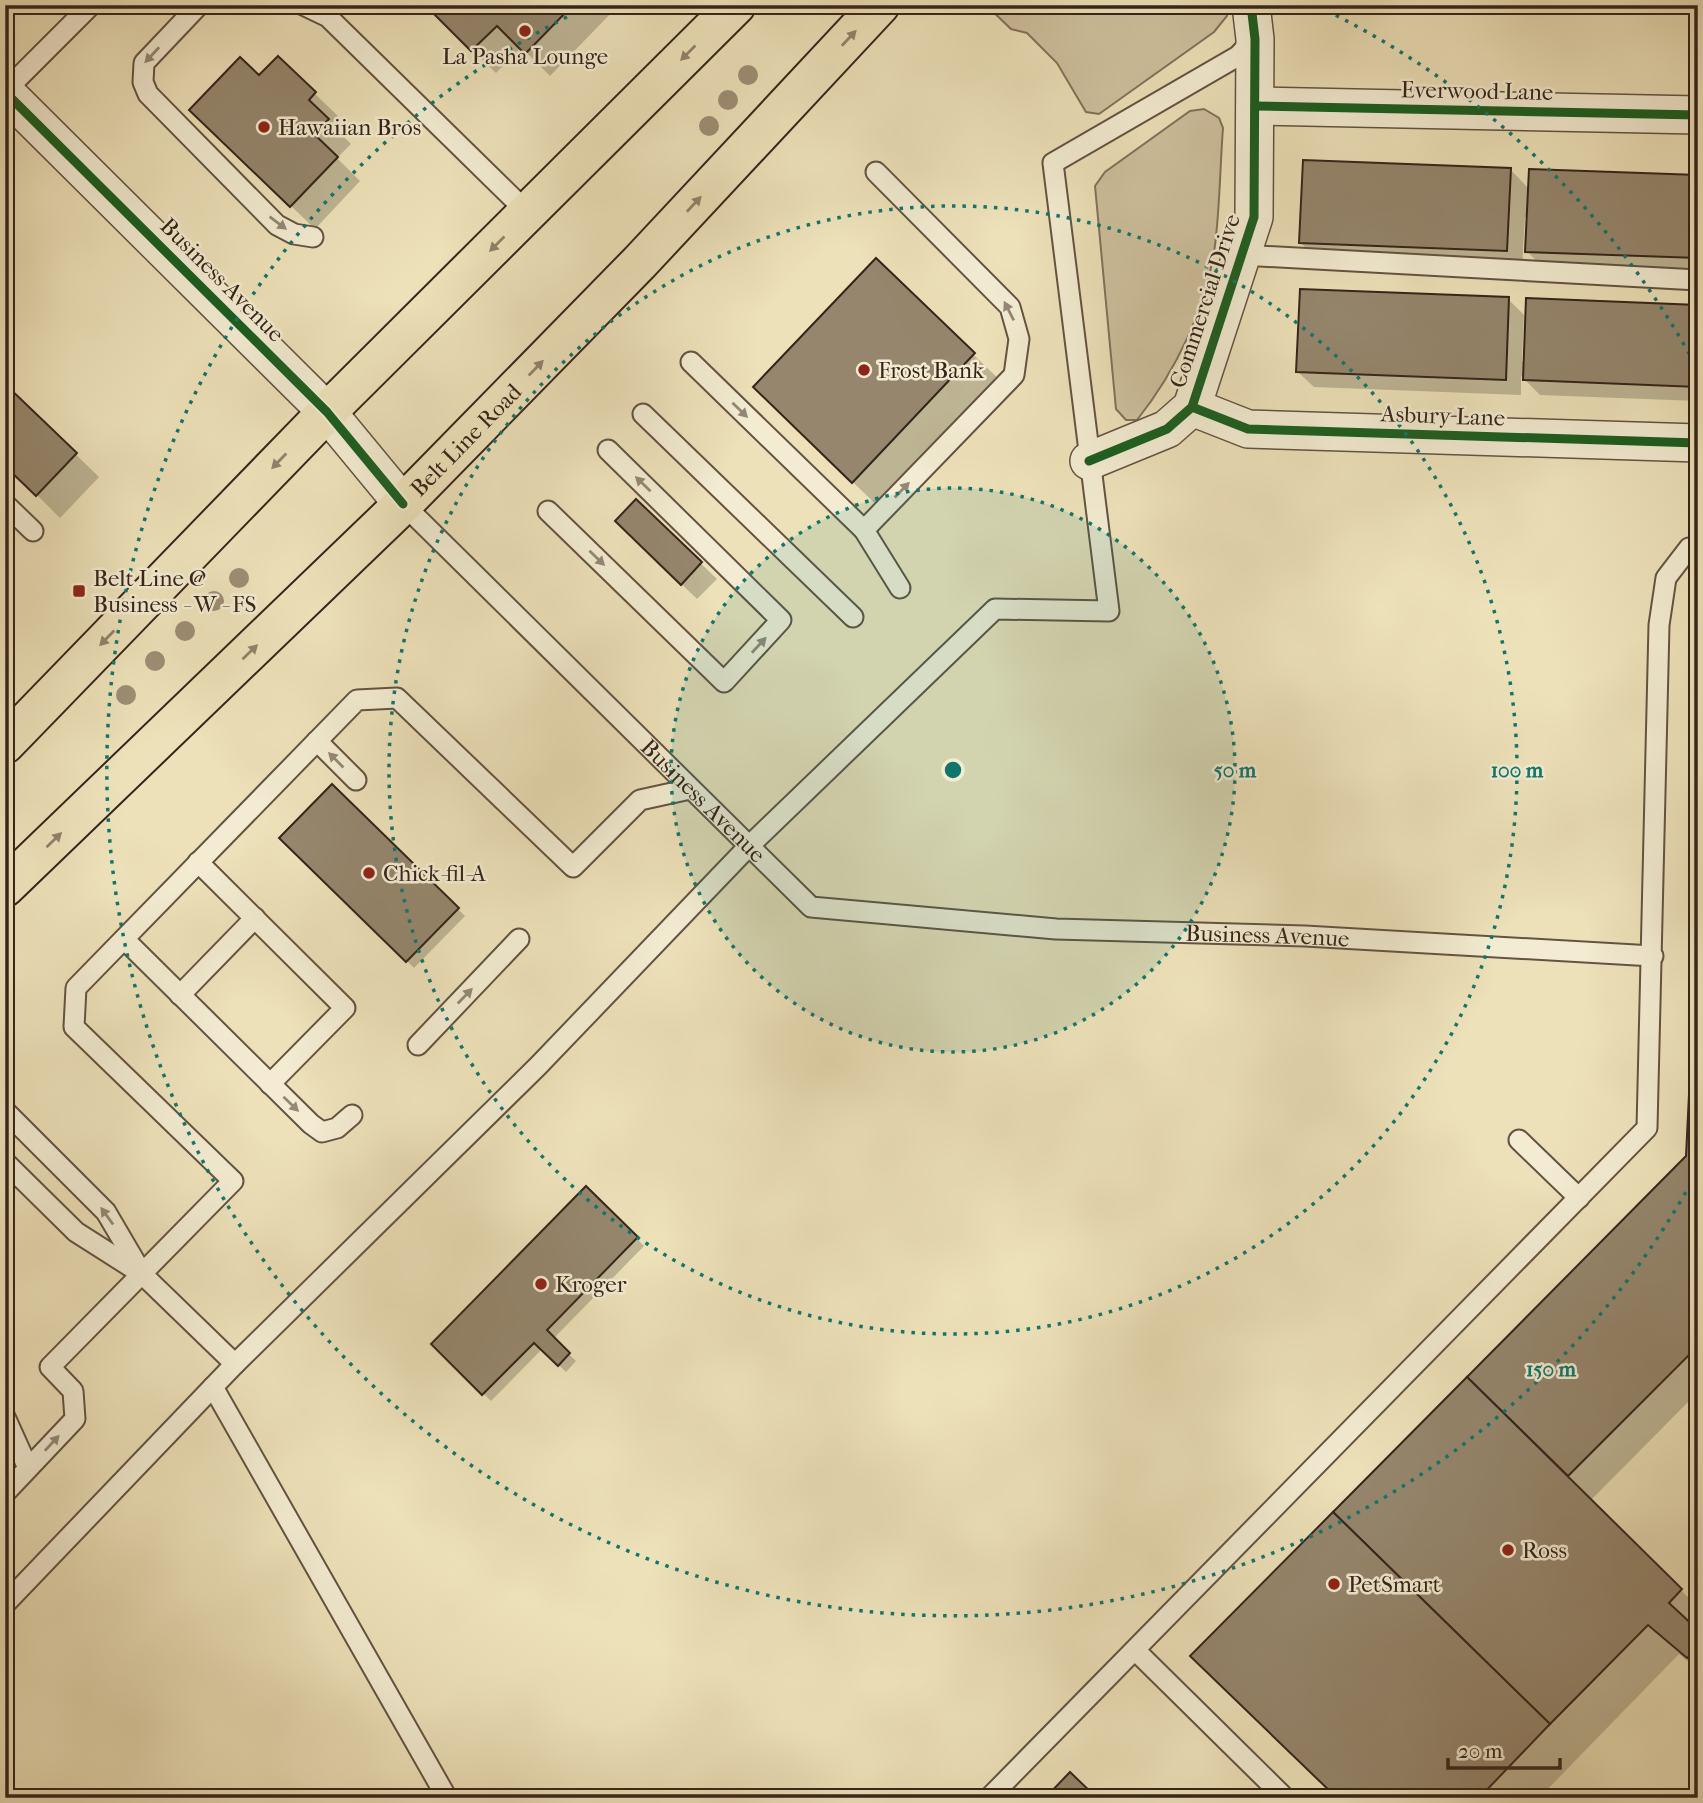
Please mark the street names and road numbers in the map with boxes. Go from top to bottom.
street label: Everwood Lane [1400,76,1554,106]
street label: Commercial Drive [1164,211,1246,391]
street label: Business Avenue [154,212,290,348]
street label: Belt Line Road [405,378,527,502]
street label: Asbury Lane [1379,400,1506,432]
street label: Business Avenue [635,733,771,868]
street label: Business Avenue [1185,919,1350,952]

